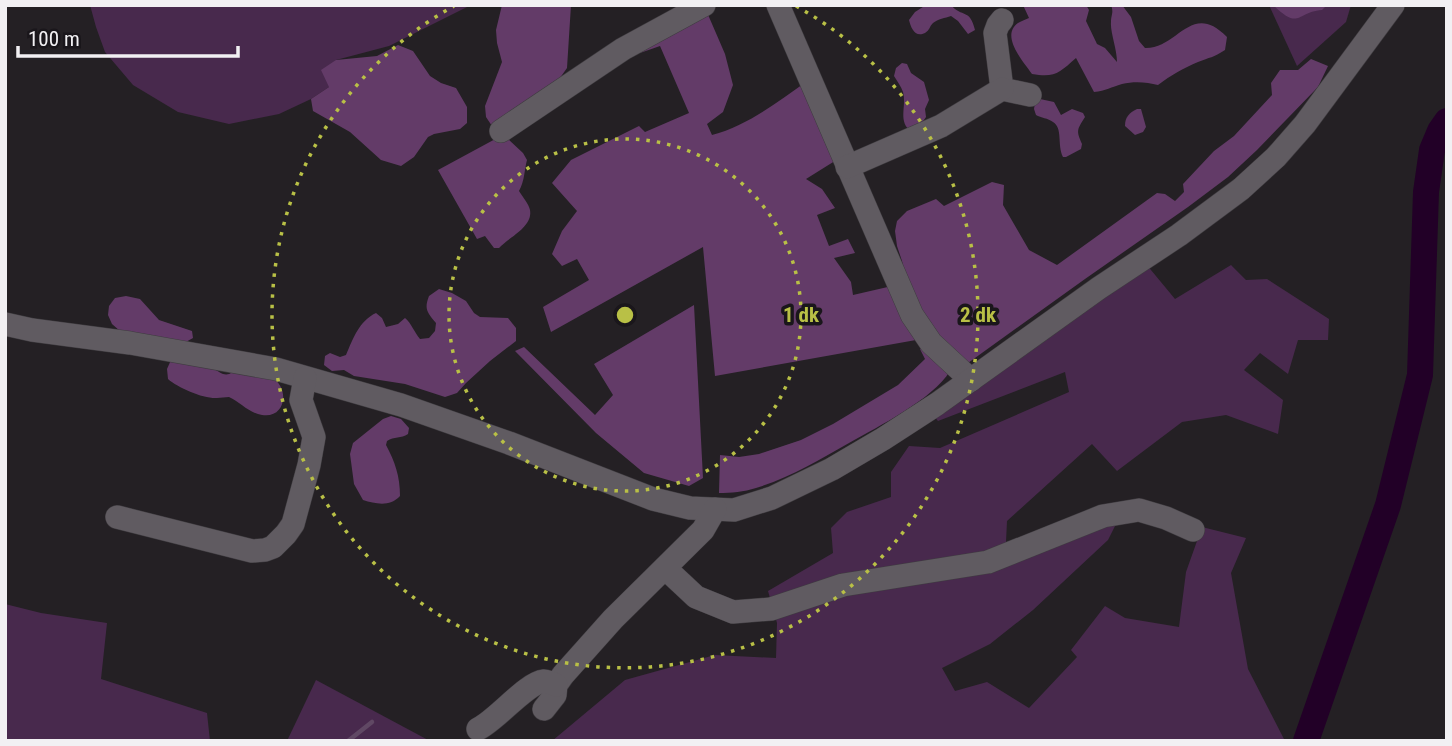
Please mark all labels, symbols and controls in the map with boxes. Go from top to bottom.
scale bar [18,14,238,58]
text: 100 m [28,27,80,51]
centre of rings [613,303,637,327]
text: 1 dk [783,303,820,327]
text: 2 dk [960,303,997,327]

